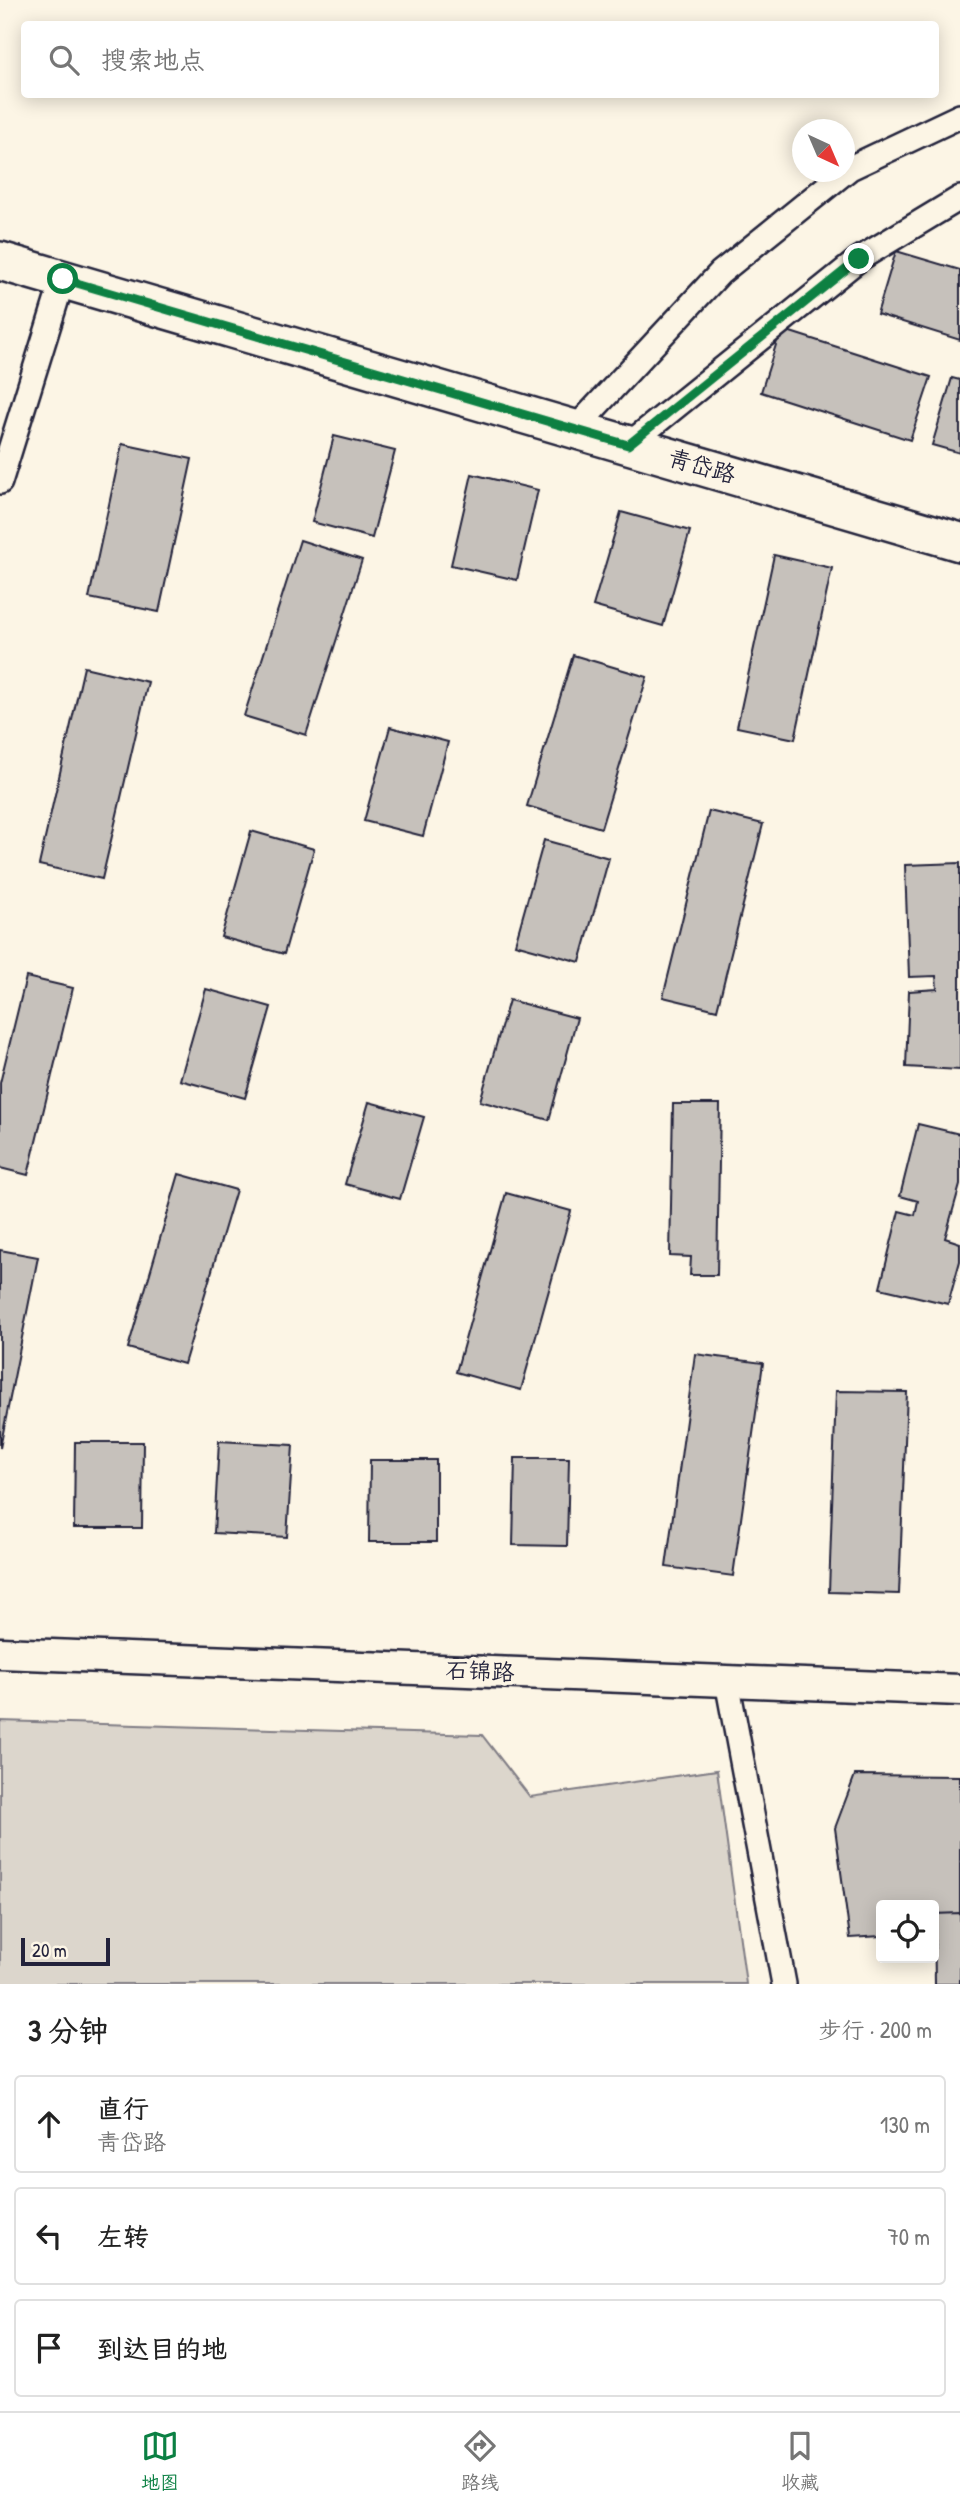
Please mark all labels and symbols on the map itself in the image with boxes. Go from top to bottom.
north arrow [792,119,855,182]
route end [843,243,874,274]
route start [47,263,78,294]
street label: 青岱路 [665,441,740,490]
street label: 石锦路 [445,1654,515,1687]
scale bar [21,1935,110,1967]

